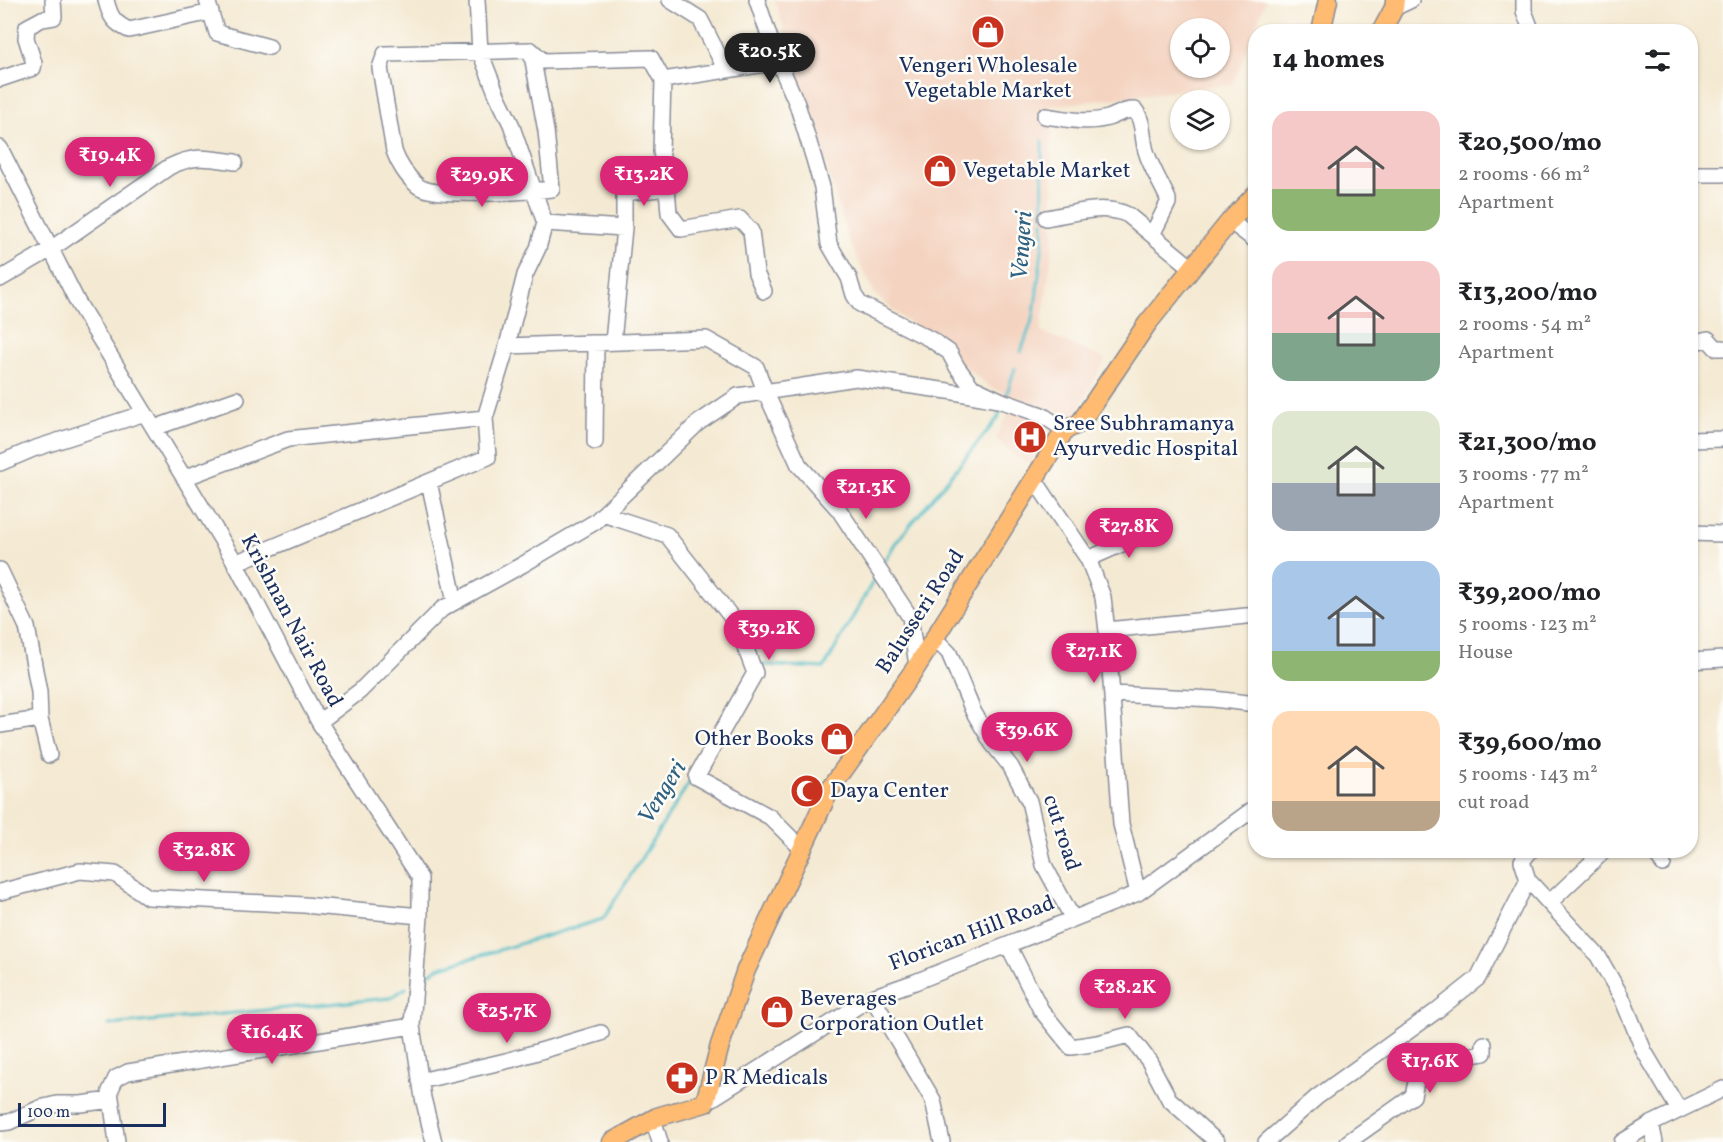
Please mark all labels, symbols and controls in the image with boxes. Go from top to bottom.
shop icon: Vengeri Wholesale Vegetable Market [970,14,1006,50]
map controls [1170,18,1230,150]
button: locate [1170,18,1230,78]
pin: ₹20.5K [721,33,819,84]
text: ₹20.5K [738,38,802,66]
text: 14 homes [1272,42,1385,78]
icon: filters [1641,44,1674,77]
place label: Vengeri Wholesale Vegetable Market [899,51,1077,107]
button: layers [1170,90,1230,150]
text: ₹20,500/mo [1458,125,1602,161]
icon: home [1320,135,1392,207]
pin: ₹19.4K [61,137,159,188]
text: ₹19.4K [79,142,141,170]
shop icon: Vegetable Market [922,153,958,189]
pin: ₹13.2K [595,156,693,207]
place label: Vegetable Market [963,156,1131,187]
pin: ₹29.9K [433,157,531,208]
text: ₹13.2K [614,161,674,189]
text: 2 rooms · 66 m² [1458,161,1590,189]
text: ₹29.9K [450,162,514,190]
text: Apartment [1458,189,1554,217]
water label: Vengeri [1004,209,1042,282]
text: ₹13,200/mo [1458,275,1597,311]
icon: home [1320,285,1392,357]
text: 2 rooms · 54 m² [1458,311,1591,339]
text: Apartment [1458,339,1554,367]
place label: Sree Subhramanya Ayurvedic Hospital [1053,409,1238,465]
hospital icon: Sree Subhramanya Ayurvedic Hospital [1012,419,1048,455]
text: ₹21,300/mo [1458,425,1597,461]
icon: home [1320,435,1392,507]
text: 3 rooms · 77 m² [1458,461,1589,489]
pin: ₹21.3K [817,469,915,520]
text: ₹21.3K [836,474,896,502]
text: Apartment [1458,489,1554,517]
pin: ₹27.8K [1080,508,1178,559]
text: ₹27.8K [1099,513,1159,541]
street label: Krishnan Nair Road [232,529,350,713]
street label: Balusseri Road [869,544,973,680]
text: ₹39,200/mo [1458,575,1601,611]
icon: home [1320,585,1392,657]
pin: ₹39.2K [720,610,818,661]
text: 5 rooms · 123 m² [1458,611,1597,639]
text: ₹39.2K [738,615,800,643]
pin: ₹27.1K [1045,633,1143,684]
text: ₹27.1K [1065,638,1123,666]
text: House [1458,639,1513,667]
pin: ₹39.6K [978,712,1076,763]
text: ₹39.6K [995,717,1059,745]
shop icon: Other Books [819,721,855,757]
place label: Other Books [695,724,814,755]
text: ₹39,600/mo [1458,725,1602,761]
icon: home [1320,735,1392,807]
water label: Vengeri [630,754,696,832]
text: 5 rooms · 143 m² [1458,761,1598,789]
mosque icon: Daya Center [789,773,825,809]
place label: Daya Center [830,776,949,807]
text: cut road [1458,789,1530,817]
street label: cut road [1034,791,1088,875]
pin: ₹32.8K [155,832,253,883]
text: ₹32.8K [173,837,235,865]
street label: Florican Hill Road [885,888,1059,980]
pin: ₹28.2K [1076,969,1174,1020]
text: ₹28.2K [1094,974,1156,1002]
place label: Beverages Corporation Outlet [800,984,984,1040]
pin: ₹25.7K [458,993,556,1044]
shop icon: Beverages Corporation Outlet [759,994,795,1030]
text: ₹25.7K [477,998,537,1026]
pin: ₹16.4K [223,1014,321,1065]
text: ₹16.4K [241,1019,303,1047]
pin: ₹17.6K [1381,1043,1479,1094]
text: ₹17.6K [1401,1048,1459,1076]
pharmacy icon: P R Medicals [664,1060,700,1096]
place label: P R Medicals [705,1063,828,1094]
scale bar [18,1100,166,1128]
text: 100 m [27,1102,70,1124]

